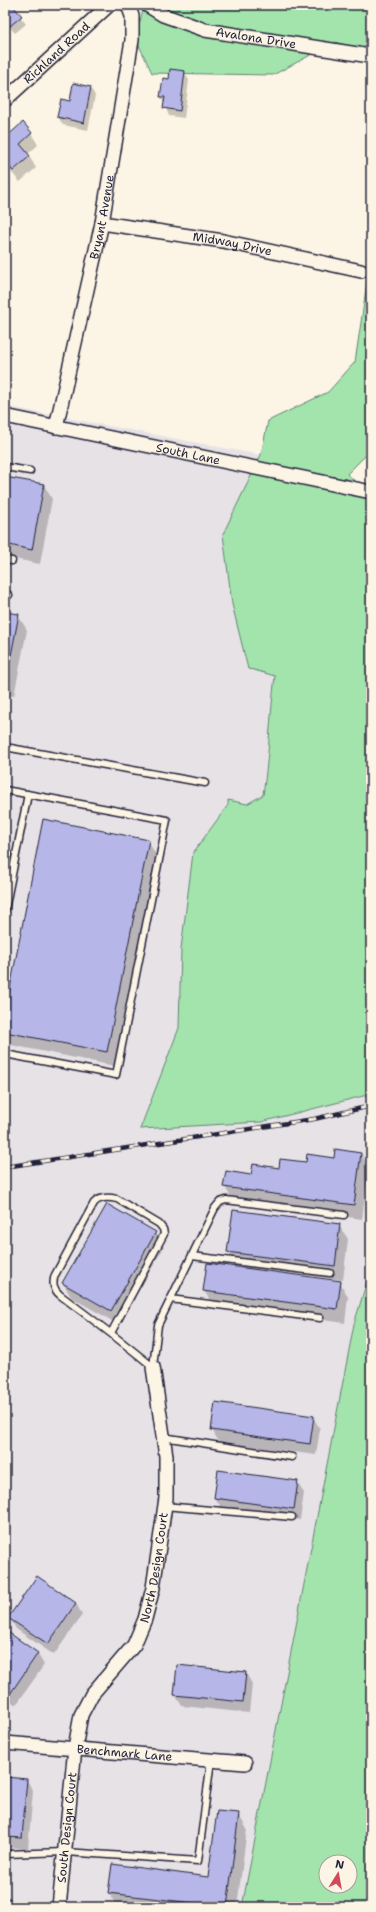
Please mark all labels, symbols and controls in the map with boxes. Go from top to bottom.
street label: Richland Road [20,18,94,87]
street label: Avalona Drive [215,24,297,52]
street label: Bryant Avenue [86,173,118,261]
street label: Midway Drive [192,229,274,259]
street label: South Lane [154,440,222,469]
street label: North Design Court [136,1511,172,1625]
street label: Benchmark Lane [76,1741,173,1765]
street label: South Design Court [53,1771,81,1884]
north arrow [318,1854,358,1894]
text: N [334,1856,346,1873]

